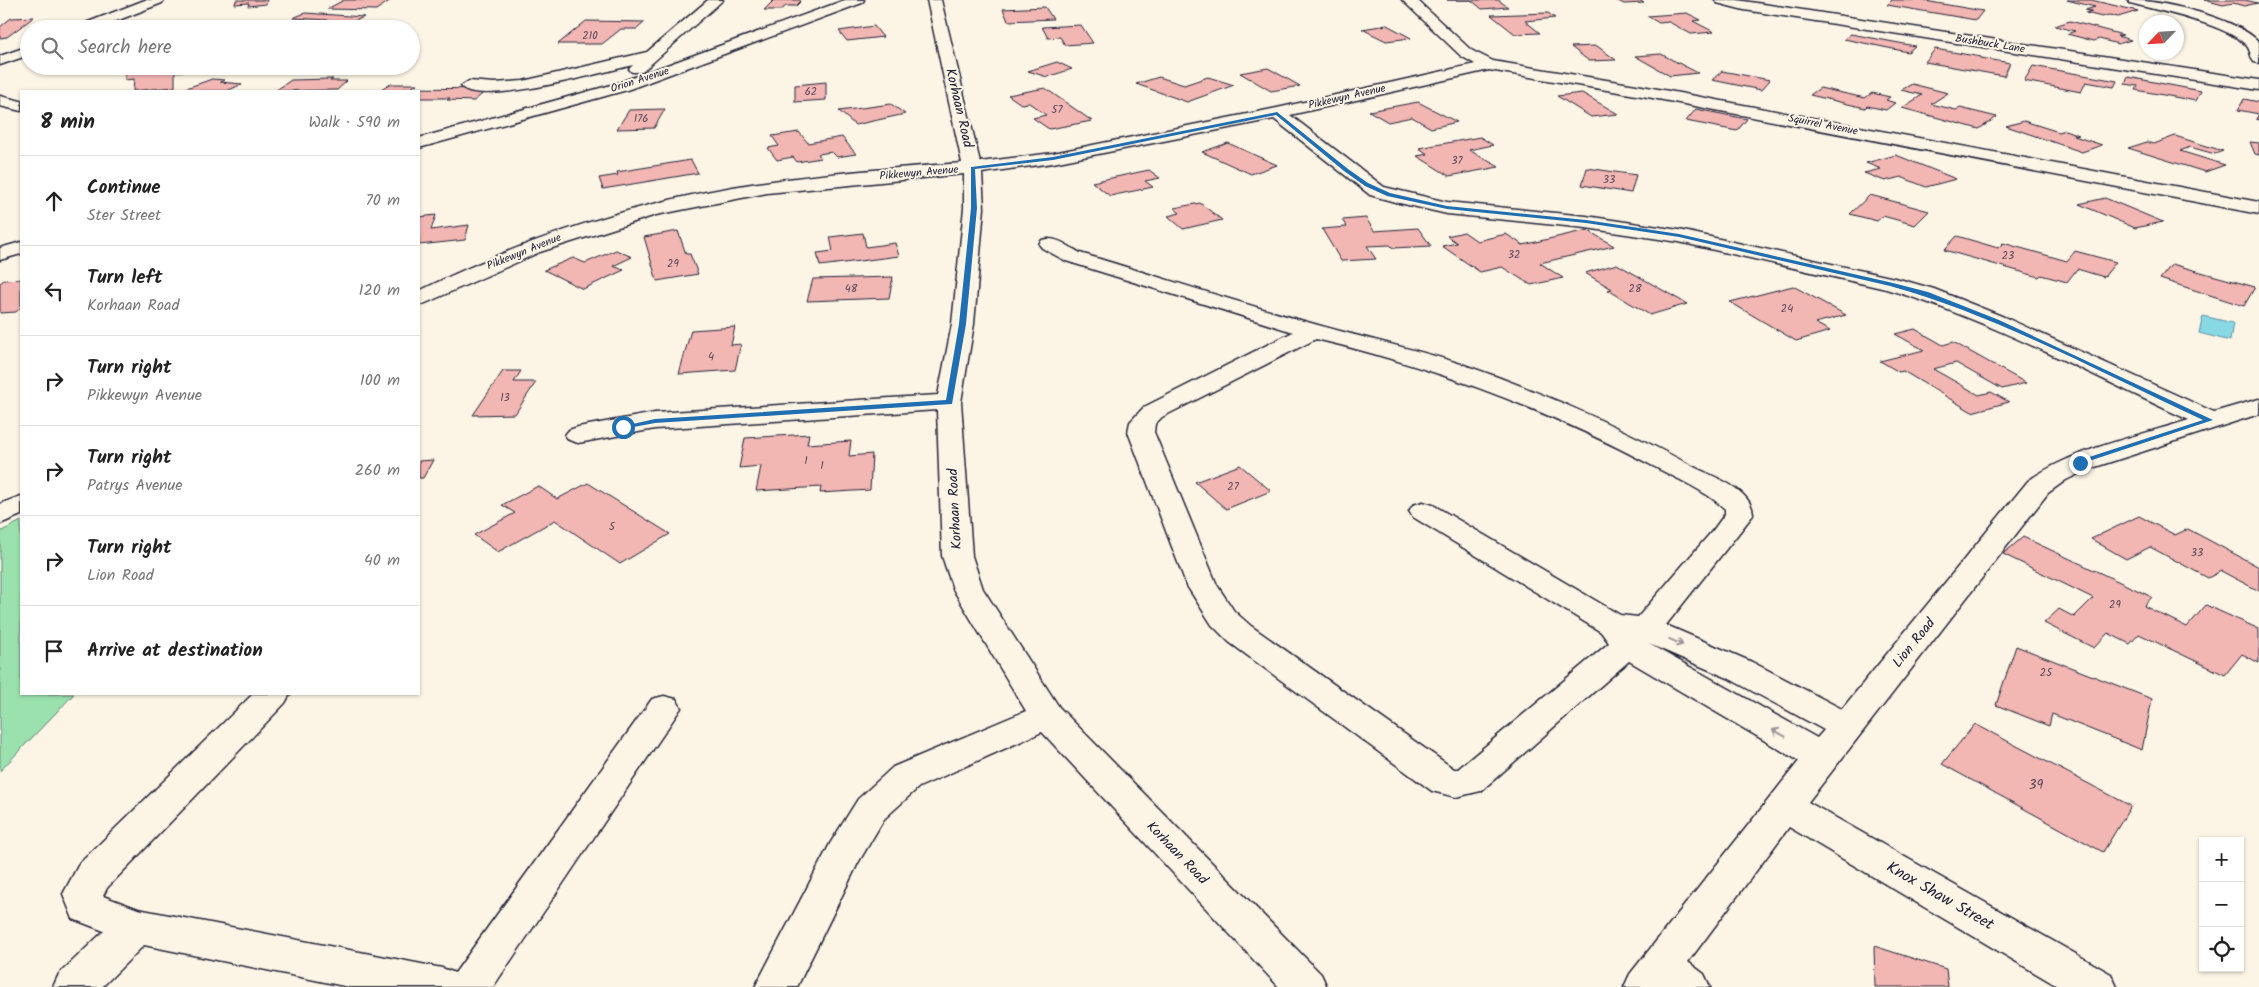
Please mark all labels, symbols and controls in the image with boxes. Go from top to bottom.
north arrow [2139,15,2184,60]
search box [20,20,420,75]
house number: 210 [582,27,598,45]
street label: Bushbuck Lane [1954,30,2026,58]
text: Search here [78,33,172,63]
icon: search [38,34,66,62]
street label: Orion Avenue [608,62,672,98]
street label: Korhaan Road [939,66,979,151]
street label: Pikkewyn Avenue [1306,79,1388,115]
house number: 62 [805,83,817,101]
house number: 57 [1052,101,1063,119]
text: 8 min [40,106,95,139]
street label: Squirrel Avenue [1787,109,1859,141]
text: Walk · 590 m [308,110,400,135]
house number: 176 [634,110,648,128]
house number: 37 [1451,152,1464,170]
street label: Pikkewyn Avenue [879,161,959,185]
house number: 33 [1603,171,1615,189]
text: Continue [87,173,160,203]
icon: ahead [40,187,68,215]
text: 70 m [365,188,400,213]
text: Ster Street [87,203,161,228]
street label: Pikkewyn Avenue [484,229,564,275]
house number: 32 [1508,246,1520,264]
house number: 23 [2002,247,2014,265]
house number: 29 [667,255,680,273]
text: Turn left [87,263,162,293]
icon: left [40,277,68,305]
text: 120 m [359,278,400,303]
house number: 48 [845,280,858,298]
house number: 28 [1628,280,1642,298]
text: Korhaan Road [87,293,180,318]
house number: 24 [1781,300,1793,318]
house number: 4 [708,348,714,366]
text: Turn right [87,353,172,383]
icon: right [40,367,68,395]
text: 100 m [360,368,400,393]
text: Pikkewyn Avenue [87,383,202,408]
house number: 13 [500,389,510,407]
route start [612,416,635,439]
text: Turn right [87,443,172,473]
house number: 1 [804,452,808,470]
route end [2069,452,2092,475]
icon: right [40,457,68,485]
house number: 1 [820,457,824,475]
text: 260 m [355,458,400,483]
street label: Korhaan Road [942,467,968,550]
text: Patrys Avenue [87,473,183,498]
house number: 27 [1227,478,1240,496]
house number: 5 [609,518,616,536]
text: Turn right [87,533,172,563]
house number: 33 [2191,544,2203,562]
icon: right [40,547,68,575]
text: 40 m [364,548,400,573]
text: Lion Road [87,563,154,588]
house number: 29 [2109,596,2122,614]
street label: Lion Road [1887,613,1942,673]
text: Arrive at destination [87,636,263,666]
icon: arrive [40,637,68,665]
one-way arrow [1668,638,1683,648]
house number: 25 [2040,664,2053,682]
one-way arrow [1772,728,1787,738]
house number: 39 [2029,774,2044,796]
street label: Korhaan Road [1141,816,1214,891]
map controls [2199,837,2244,972]
button: + [2199,837,2244,882]
street label: Knox Shaw Street [1881,855,1999,937]
button: − [2199,882,2244,927]
button: locate [2199,927,2244,972]

